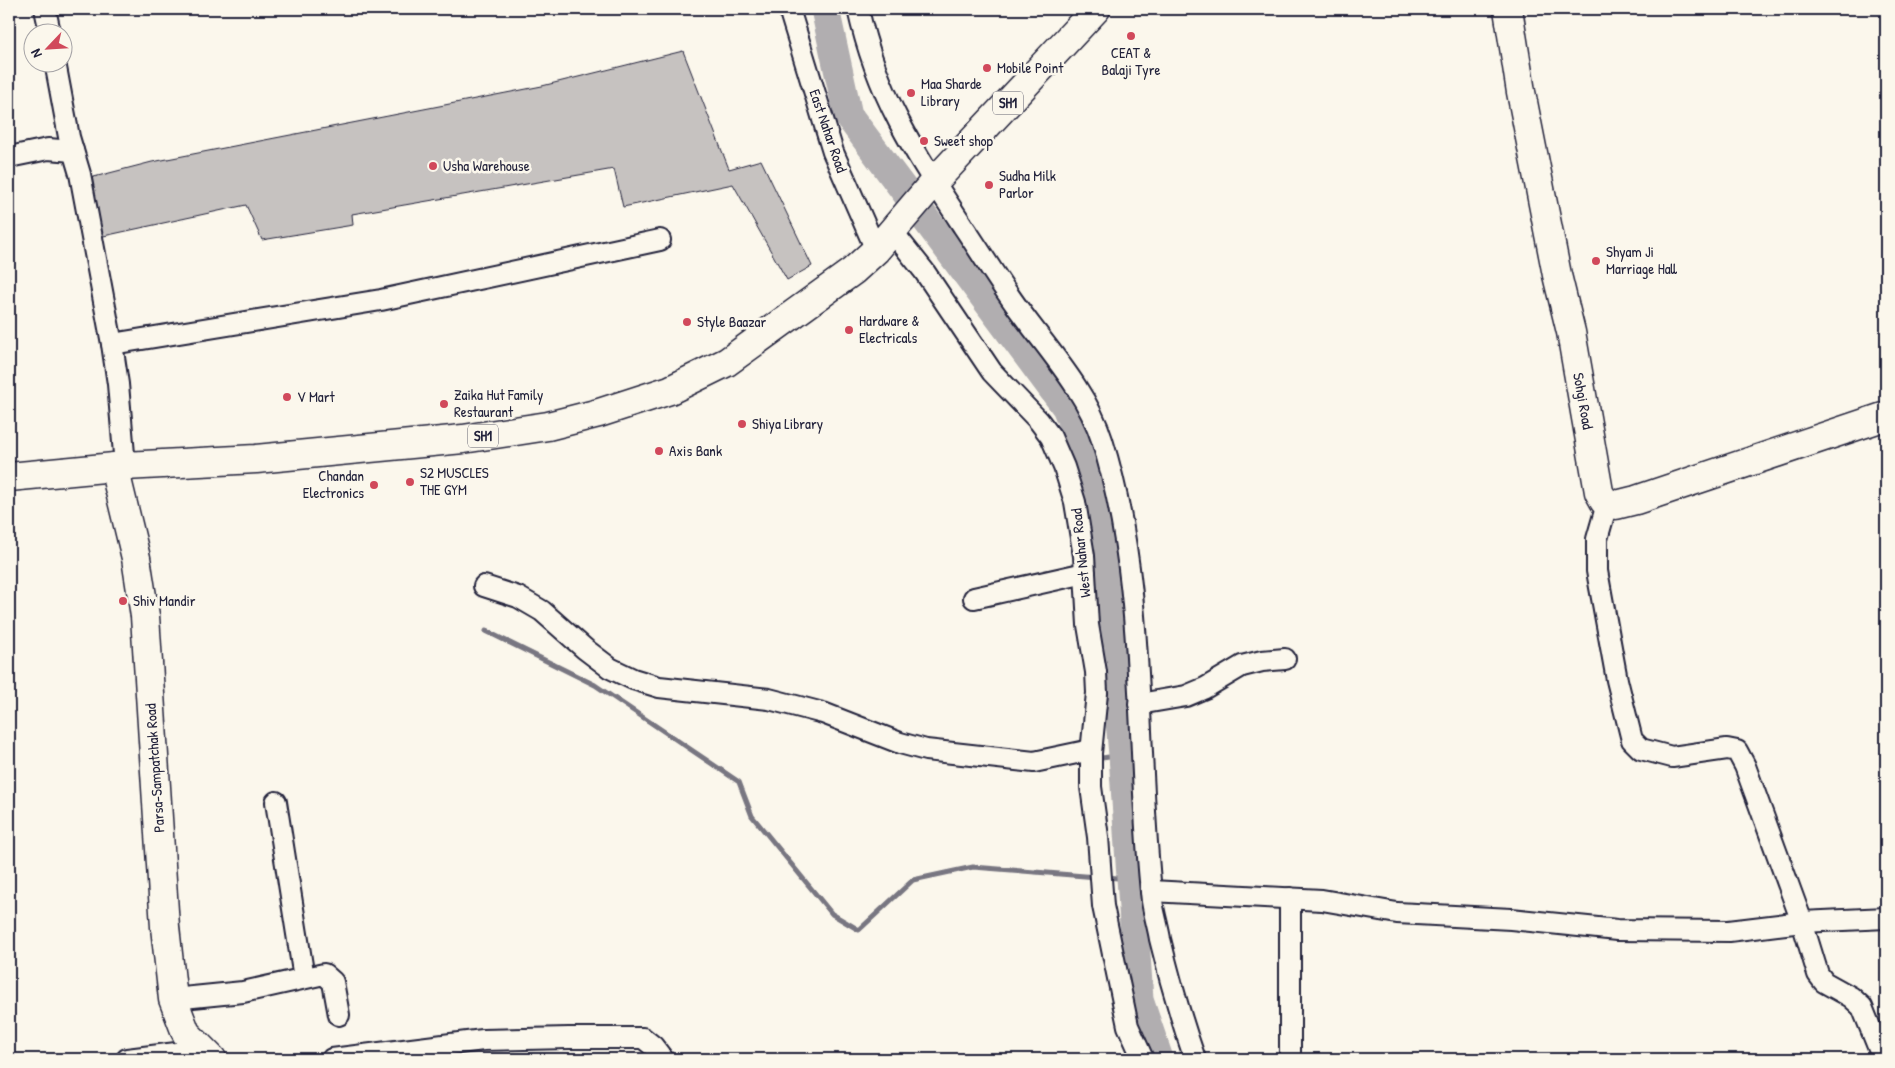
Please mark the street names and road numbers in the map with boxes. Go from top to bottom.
street label: East Nahar Road [804,86,853,175]
road number: SH1 [993,92,1023,115]
street label: Sohgi Road [1568,371,1599,431]
road number: SH1 [468,424,498,448]
street label: West Nahar Road [1065,507,1096,599]
street label: Parsa-Sampatchak Road [140,703,169,833]

